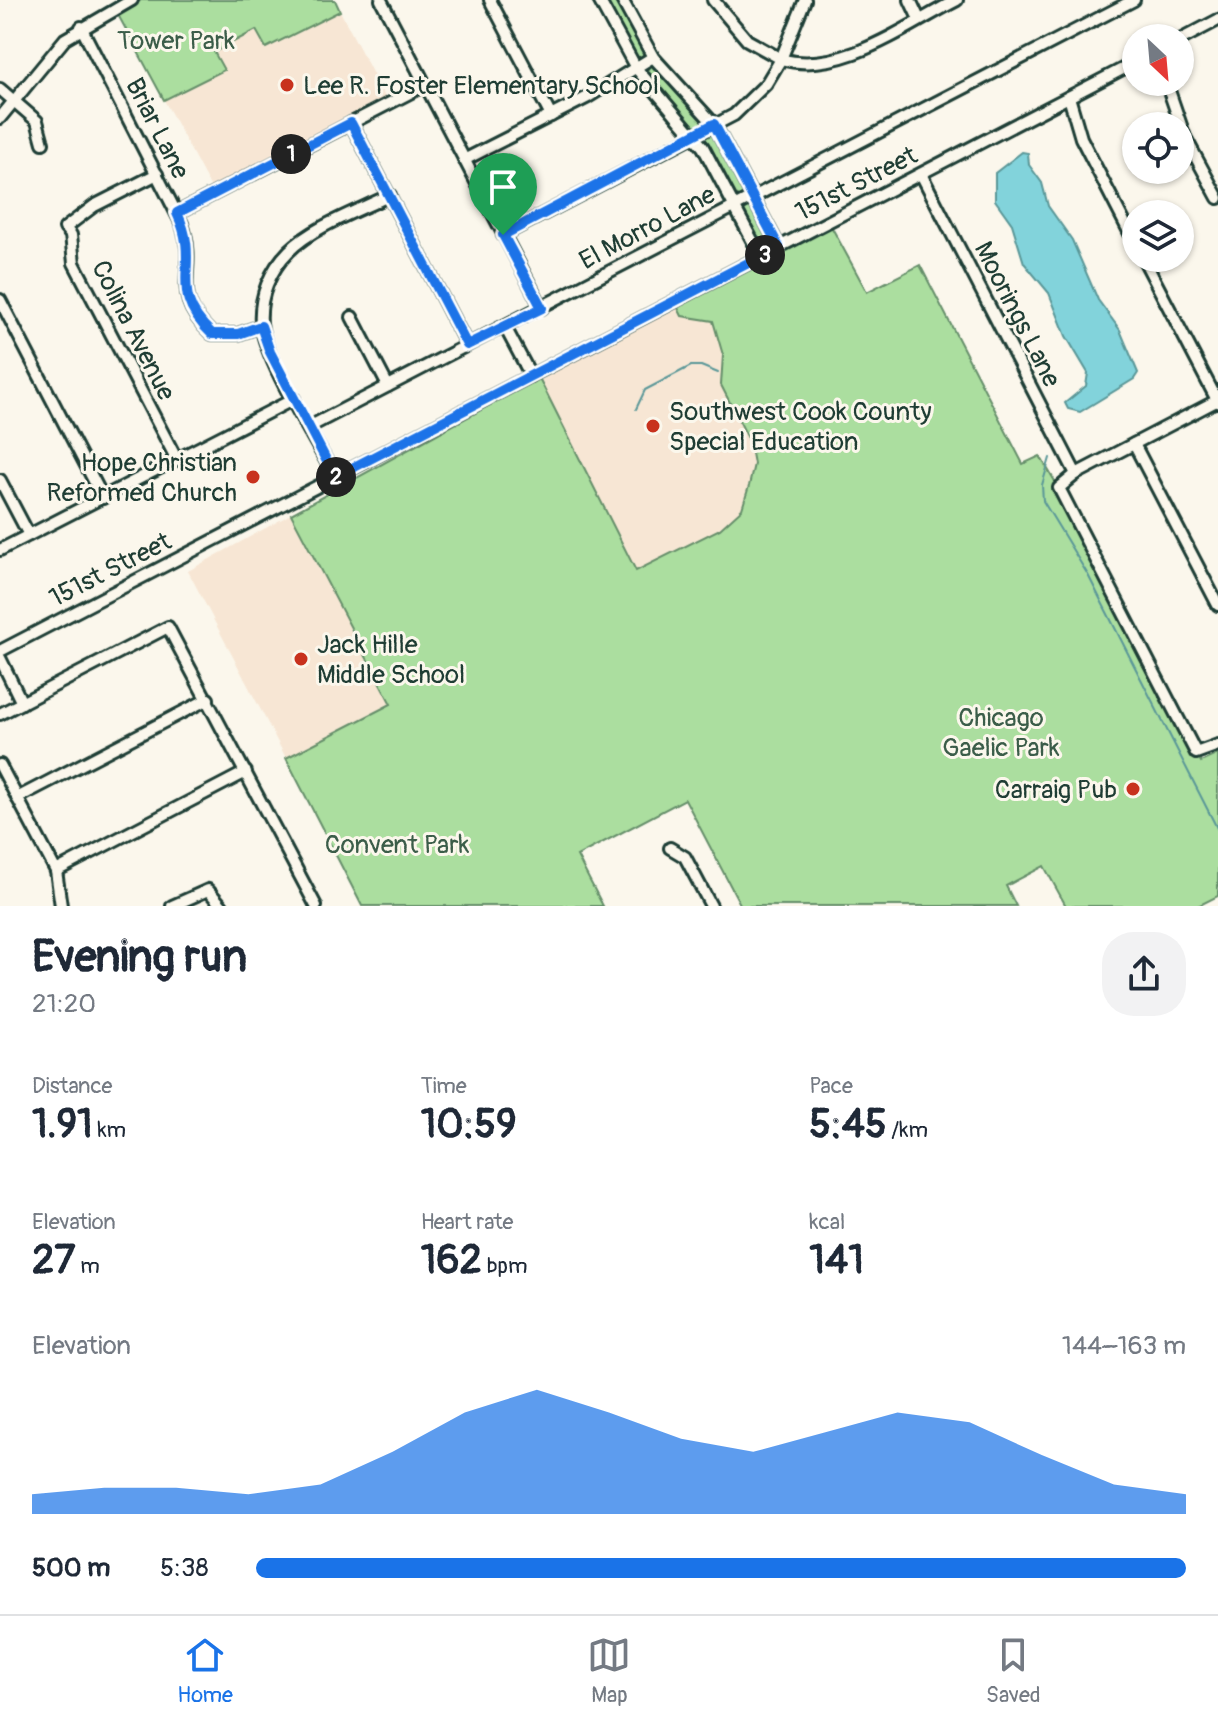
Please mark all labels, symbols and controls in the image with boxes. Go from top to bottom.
north arrow [1122,24,1194,96]
map controls [1122,24,1194,272]
park label: Tower Park [117,25,235,57]
place label: Lee R. Foster Elementary School [303,70,659,102]
street label: Briar Lane [118,73,196,185]
marker: Lee R. Foster Elementary School [278,76,296,94]
button: locate [1122,112,1194,184]
pin: 1 [271,134,311,174]
street label: 151st Street [790,139,923,228]
text: 1 [287,140,295,168]
pin [469,153,537,235]
icon: arrive [481,165,525,209]
street label: El Morro Lane [574,179,721,277]
button: layers [1122,200,1194,272]
pin: 3 [745,235,785,275]
street label: Moorings Lane [967,236,1068,393]
text: 3 [759,241,771,269]
street label: Colina Avenue [84,255,182,406]
place label: Southwest Cook County Special Education [669,396,932,458]
marker: Southwest Cook County Special Education [644,417,662,435]
place label: Hope Christian Reformed Church [47,447,237,509]
pin: 2 [316,457,356,497]
text: 2 [330,463,342,491]
marker: Hope Christian Reformed Church [244,468,262,486]
street label: 151st Street [44,525,177,614]
place label: Jack Hille Middle School [317,629,465,691]
marker: Jack Hille Middle School [292,650,310,668]
park label: Chicago Gaelic Park [942,702,1060,764]
place label: Carraig Pub [995,774,1117,806]
marker: Carraig Pub [1124,780,1142,798]
park label: Convent Park [325,829,469,861]
text: Evening run [32,930,247,985]
button: share [1102,932,1186,1016]
text: 21:20 [32,988,96,1020]
text: Distance [32,1072,112,1100]
text: Time [421,1072,467,1100]
text: Pace [809,1072,853,1100]
text: 1.91 [32,1100,93,1149]
text: 10:59 [421,1100,517,1149]
text: 5:45 [809,1100,887,1149]
text: km [93,1116,126,1144]
text: /km [887,1116,928,1144]
text: Elevation [32,1208,116,1236]
text: Heart rate [421,1208,513,1236]
text: kcal [809,1208,845,1236]
text: 27 [32,1236,76,1285]
text: 162 [421,1236,482,1285]
text: 141 [809,1236,864,1285]
text: m [76,1252,100,1280]
text: bpm [482,1252,527,1280]
text: Elevation [32,1330,131,1362]
text: 144–163 m [1062,1330,1186,1362]
text: 500 m [32,1552,110,1584]
text: 5:38 [160,1552,209,1584]
tab: Home [177,1633,233,1709]
tab: Map [587,1633,631,1709]
tab: Saved [986,1633,1041,1709]

